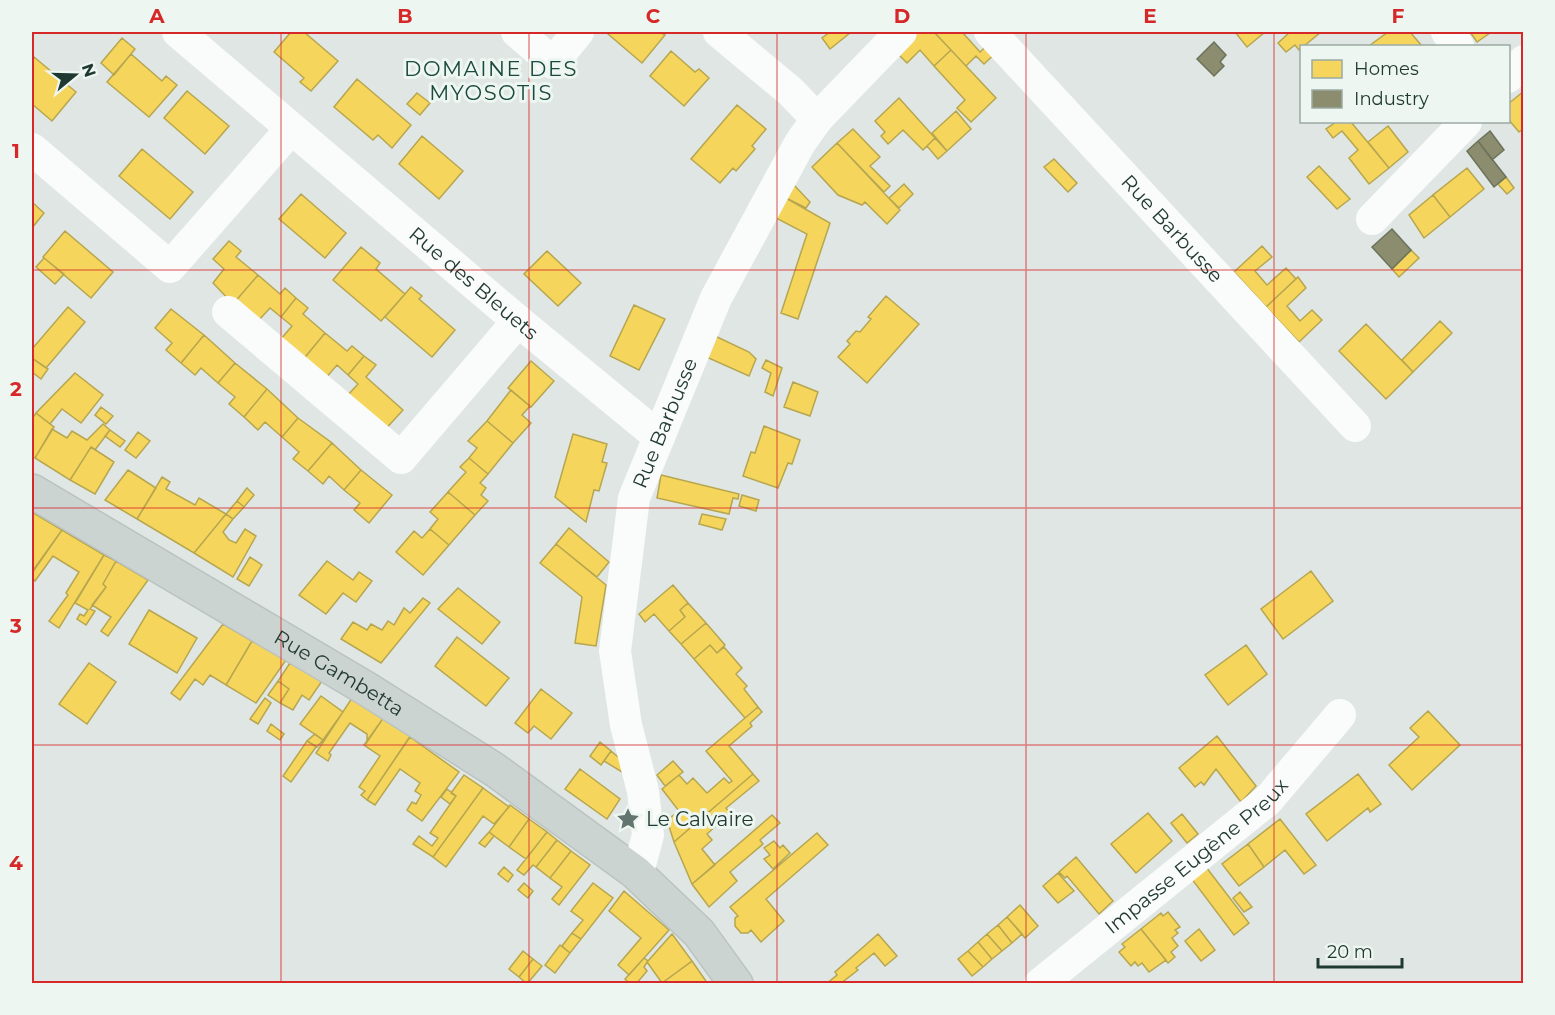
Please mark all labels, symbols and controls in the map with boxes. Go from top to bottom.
text: A [148,4,165,28]
text: B [397,4,413,28]
text: C [646,4,661,28]
text: D [894,4,910,28]
text: E [1143,4,1157,28]
text: F [1392,4,1405,28]
north arrow [45,45,105,105]
legend [1300,45,1510,123]
district label: DOMAINE DES MYOSOTIS [404,56,578,105]
text: Homes [1354,58,1419,80]
text: N [78,61,100,79]
text: Industry [1354,88,1429,110]
text: 1 [12,139,20,163]
street label: Rue Barbusse [1116,170,1228,288]
street label: Rue des Bleuets [404,222,543,345]
street label: Rue Barbusse [627,354,702,492]
text: 2 [10,377,22,401]
text: 3 [9,614,22,638]
street label: Rue Gambetta [270,625,408,721]
street label: Impasse Eugène Preux [1100,773,1293,939]
place icon: Le Calvaire [615,806,641,832]
place label: Le Calvaire [646,807,754,831]
text: 4 [9,851,23,875]
scale bar [1318,931,1402,969]
text: 20 m [1327,941,1373,963]

